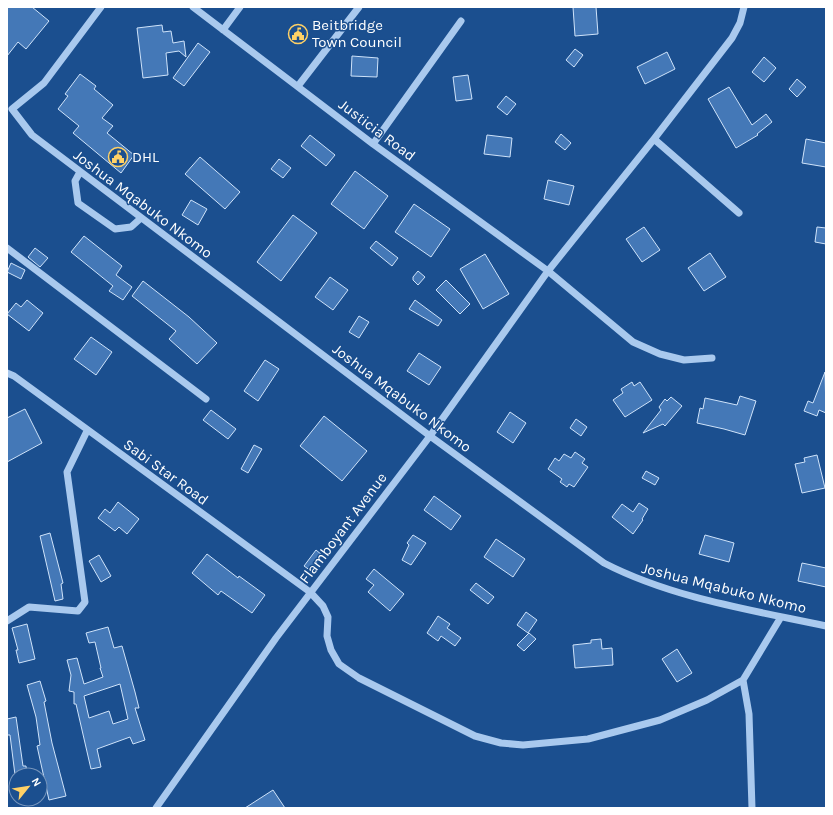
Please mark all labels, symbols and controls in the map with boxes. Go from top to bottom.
place label: Beitbridge Town Council [312,16,402,51]
public building icon: Beitbridge Town Council [287,23,309,45]
street label: Justicia Road [335,95,419,165]
street label: Joshua Mqabuko Nkomo [70,146,216,262]
public building icon: DHL [107,146,129,168]
place label: DHL [132,148,159,166]
street label: Joshua Mqabuko Nkomo [329,340,475,456]
street label: Sabi Star Road [120,435,212,509]
street label: Flamboyant Avenue [295,469,391,587]
street label: Joshua Mqabuko Nkomo [640,559,808,617]
north arrow [8,767,48,807]
text: N [29,776,44,789]

